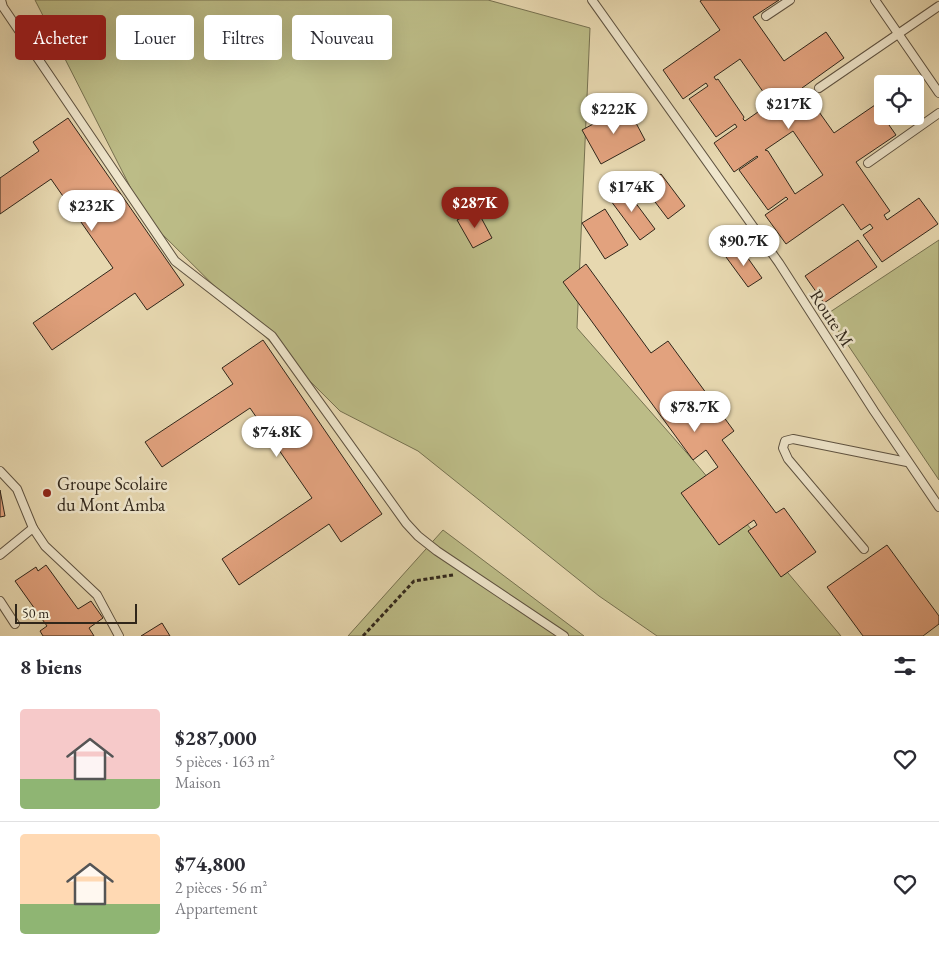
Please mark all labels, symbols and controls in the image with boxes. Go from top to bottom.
chip: Acheter [15,15,106,60]
chip: Louer [116,15,194,60]
chip: Filtres [204,15,282,60]
chip: Nouveau [292,15,392,60]
map controls [874,75,924,125]
button: locate [874,75,924,125]
pin: $217K [754,88,824,130]
pin: $222K [579,92,649,135]
text: $217K [767,93,811,114]
text: $222K [592,98,636,119]
pin: $174K [597,170,667,213]
text: $174K [610,176,654,197]
pin: $287K [440,186,510,229]
pin: $232K [57,190,127,232]
text: $287K [453,192,497,213]
text: $232K [70,195,114,216]
pin: $90.7K [703,224,785,267]
text: $90.7K [720,230,768,251]
street label: Route M [805,285,859,351]
pin: $78.7K [654,390,736,433]
text: $78.7K [671,396,719,417]
pin: $74.8K [236,416,318,458]
text: $74.8K [253,421,301,442]
place label: Groupe Scolaire du Mont Amba [57,472,167,516]
marker: Groupe Scolaire du Mont Amba [41,487,53,499]
scale bar [15,601,138,624]
text: 50 m [22,604,49,622]
icon: filters [891,652,919,680]
text: 8 biens [20,653,82,680]
text: $287,000 [175,724,257,751]
icon: home [60,729,120,789]
icon: heart [891,745,919,773]
text: 5 pièces · 163 m² [175,751,275,772]
text: Maison [175,772,221,793]
text: $74,800 [175,850,245,877]
icon: home [60,854,120,914]
icon: heart [891,870,919,898]
text: 2 pièces · 56 m² [175,877,267,898]
text: Appartement [175,898,258,919]

